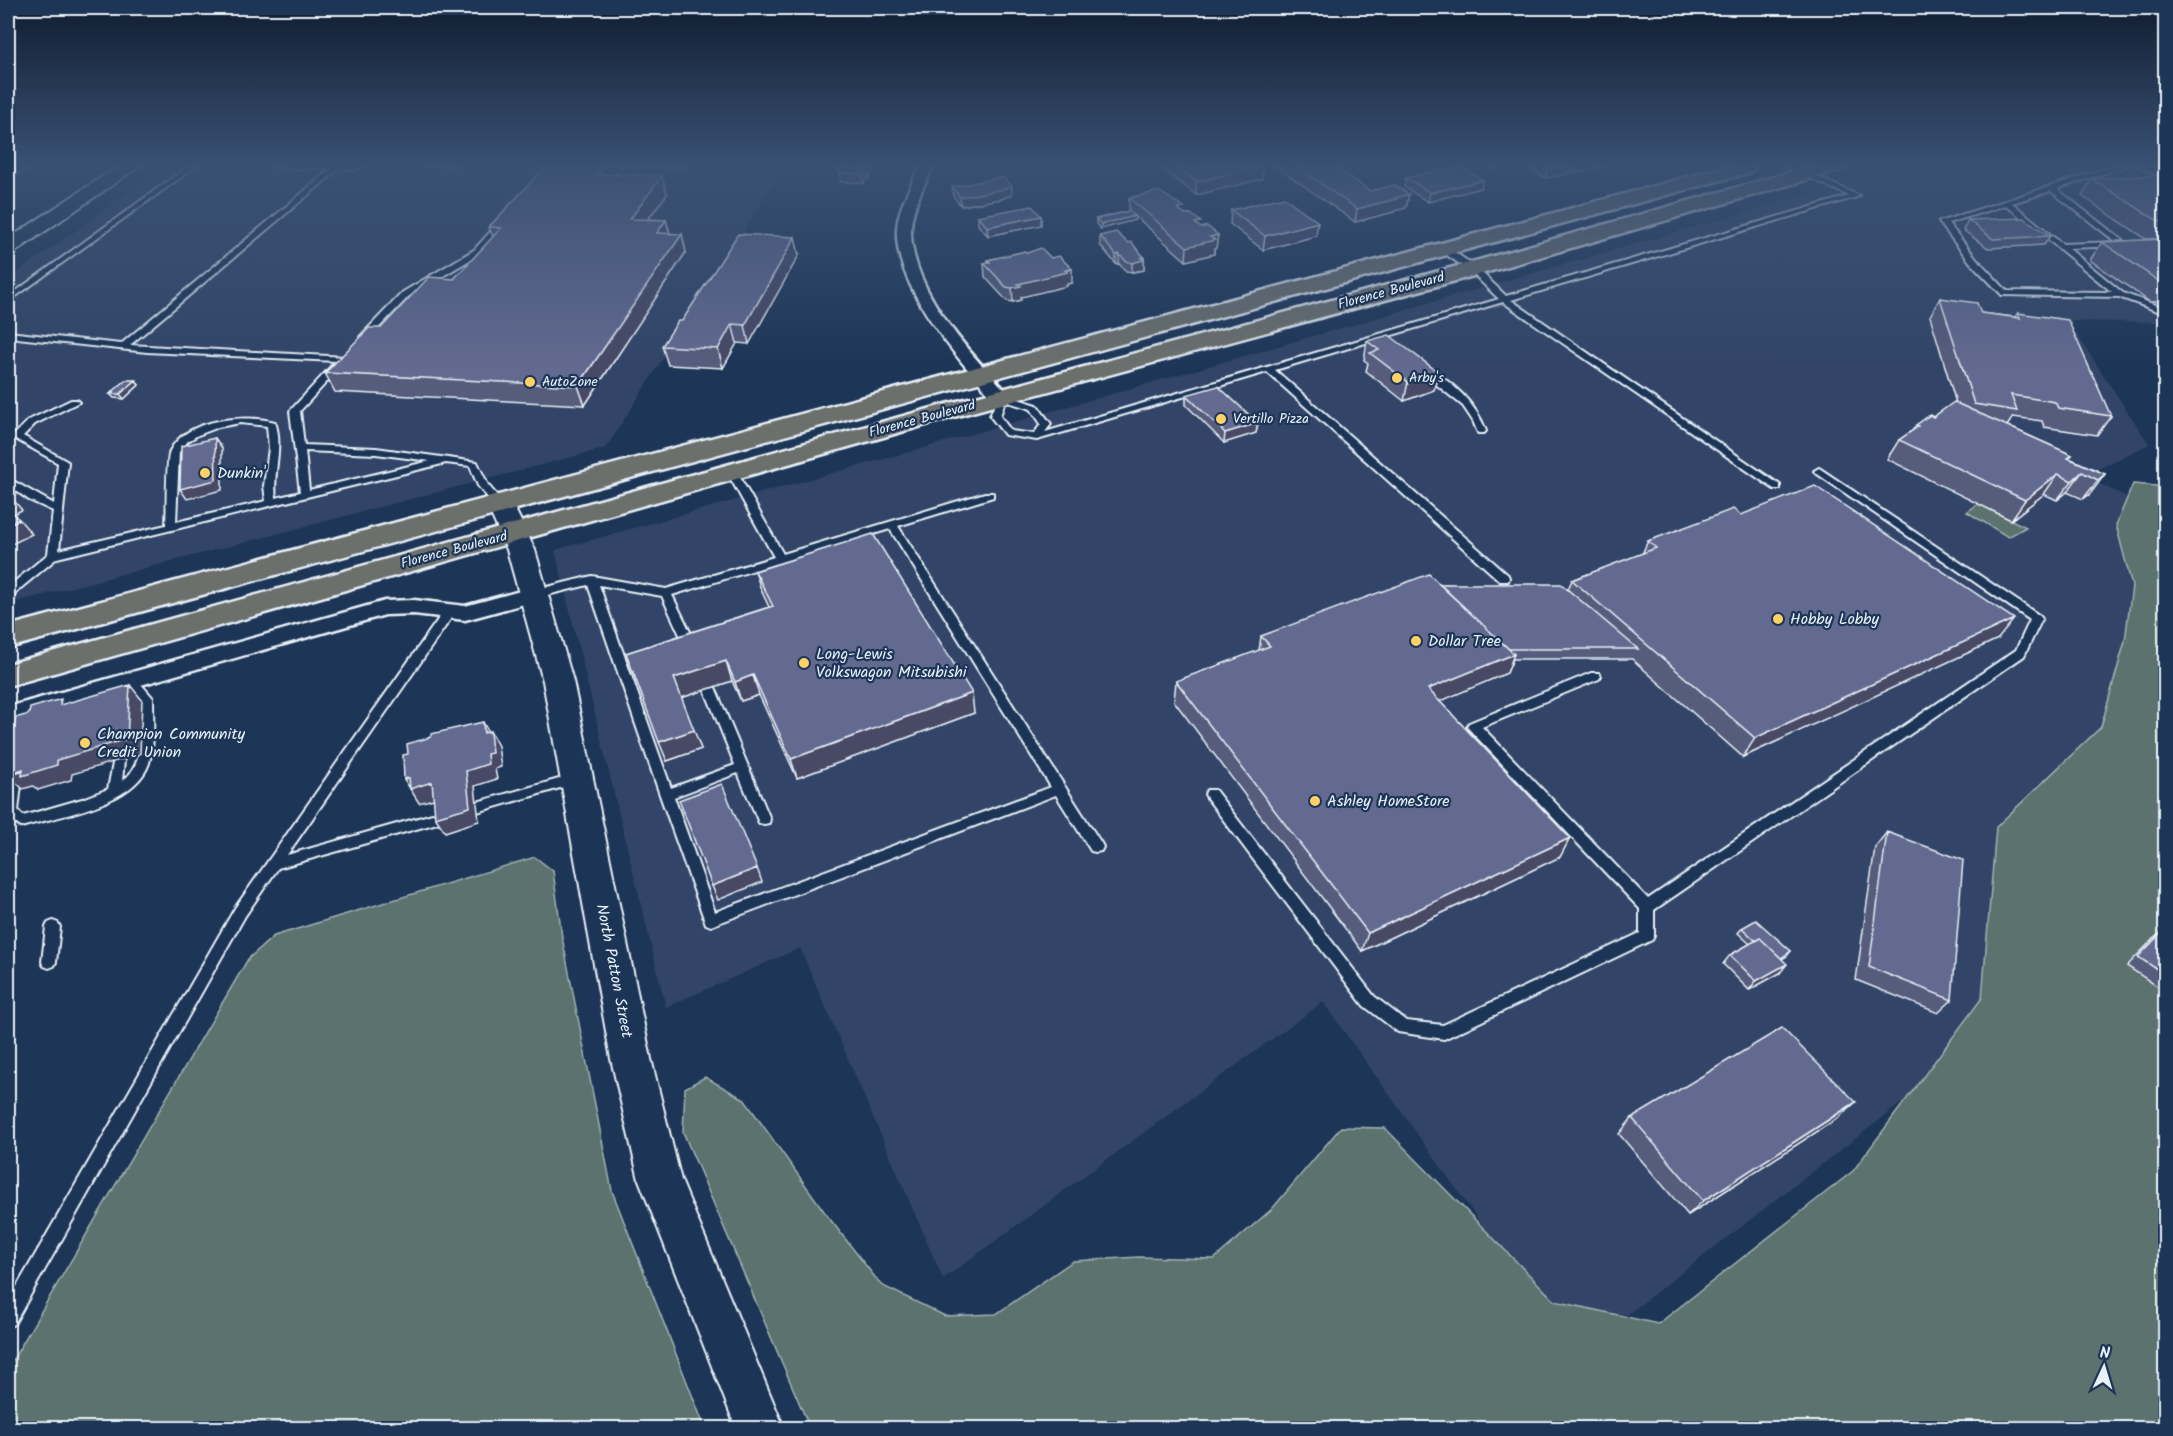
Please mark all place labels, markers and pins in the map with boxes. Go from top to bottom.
place label: Arby's [1409,367,1444,389]
place label: AutoZone [542,371,598,393]
marker: Arby's [1390,371,1404,385]
marker: AutoZone [523,375,537,389]
place label: Vertillo Pizza [1233,408,1309,430]
marker: Vertillo Pizza [1214,412,1228,426]
place label: Dunkin' [217,461,266,486]
marker: Dunkin' [198,466,212,480]
place label: Hobby Lobby [1790,607,1879,632]
marker: Hobby Lobby [1771,612,1785,626]
place label: Dollar Tree [1428,629,1501,654]
marker: Dollar Tree [1409,634,1423,648]
place label: Long-Lewis Volkswagon Mitsubishi [816,642,968,685]
marker: Long-Lewis Volkswagon Mitsubishi [797,656,811,670]
place label: Champion Community Credit Union [97,722,246,765]
marker: Champion Community Credit Union [78,736,92,750]
place label: Ashley HomeStore [1327,789,1450,814]
marker: Ashley HomeStore [1308,794,1322,808]

